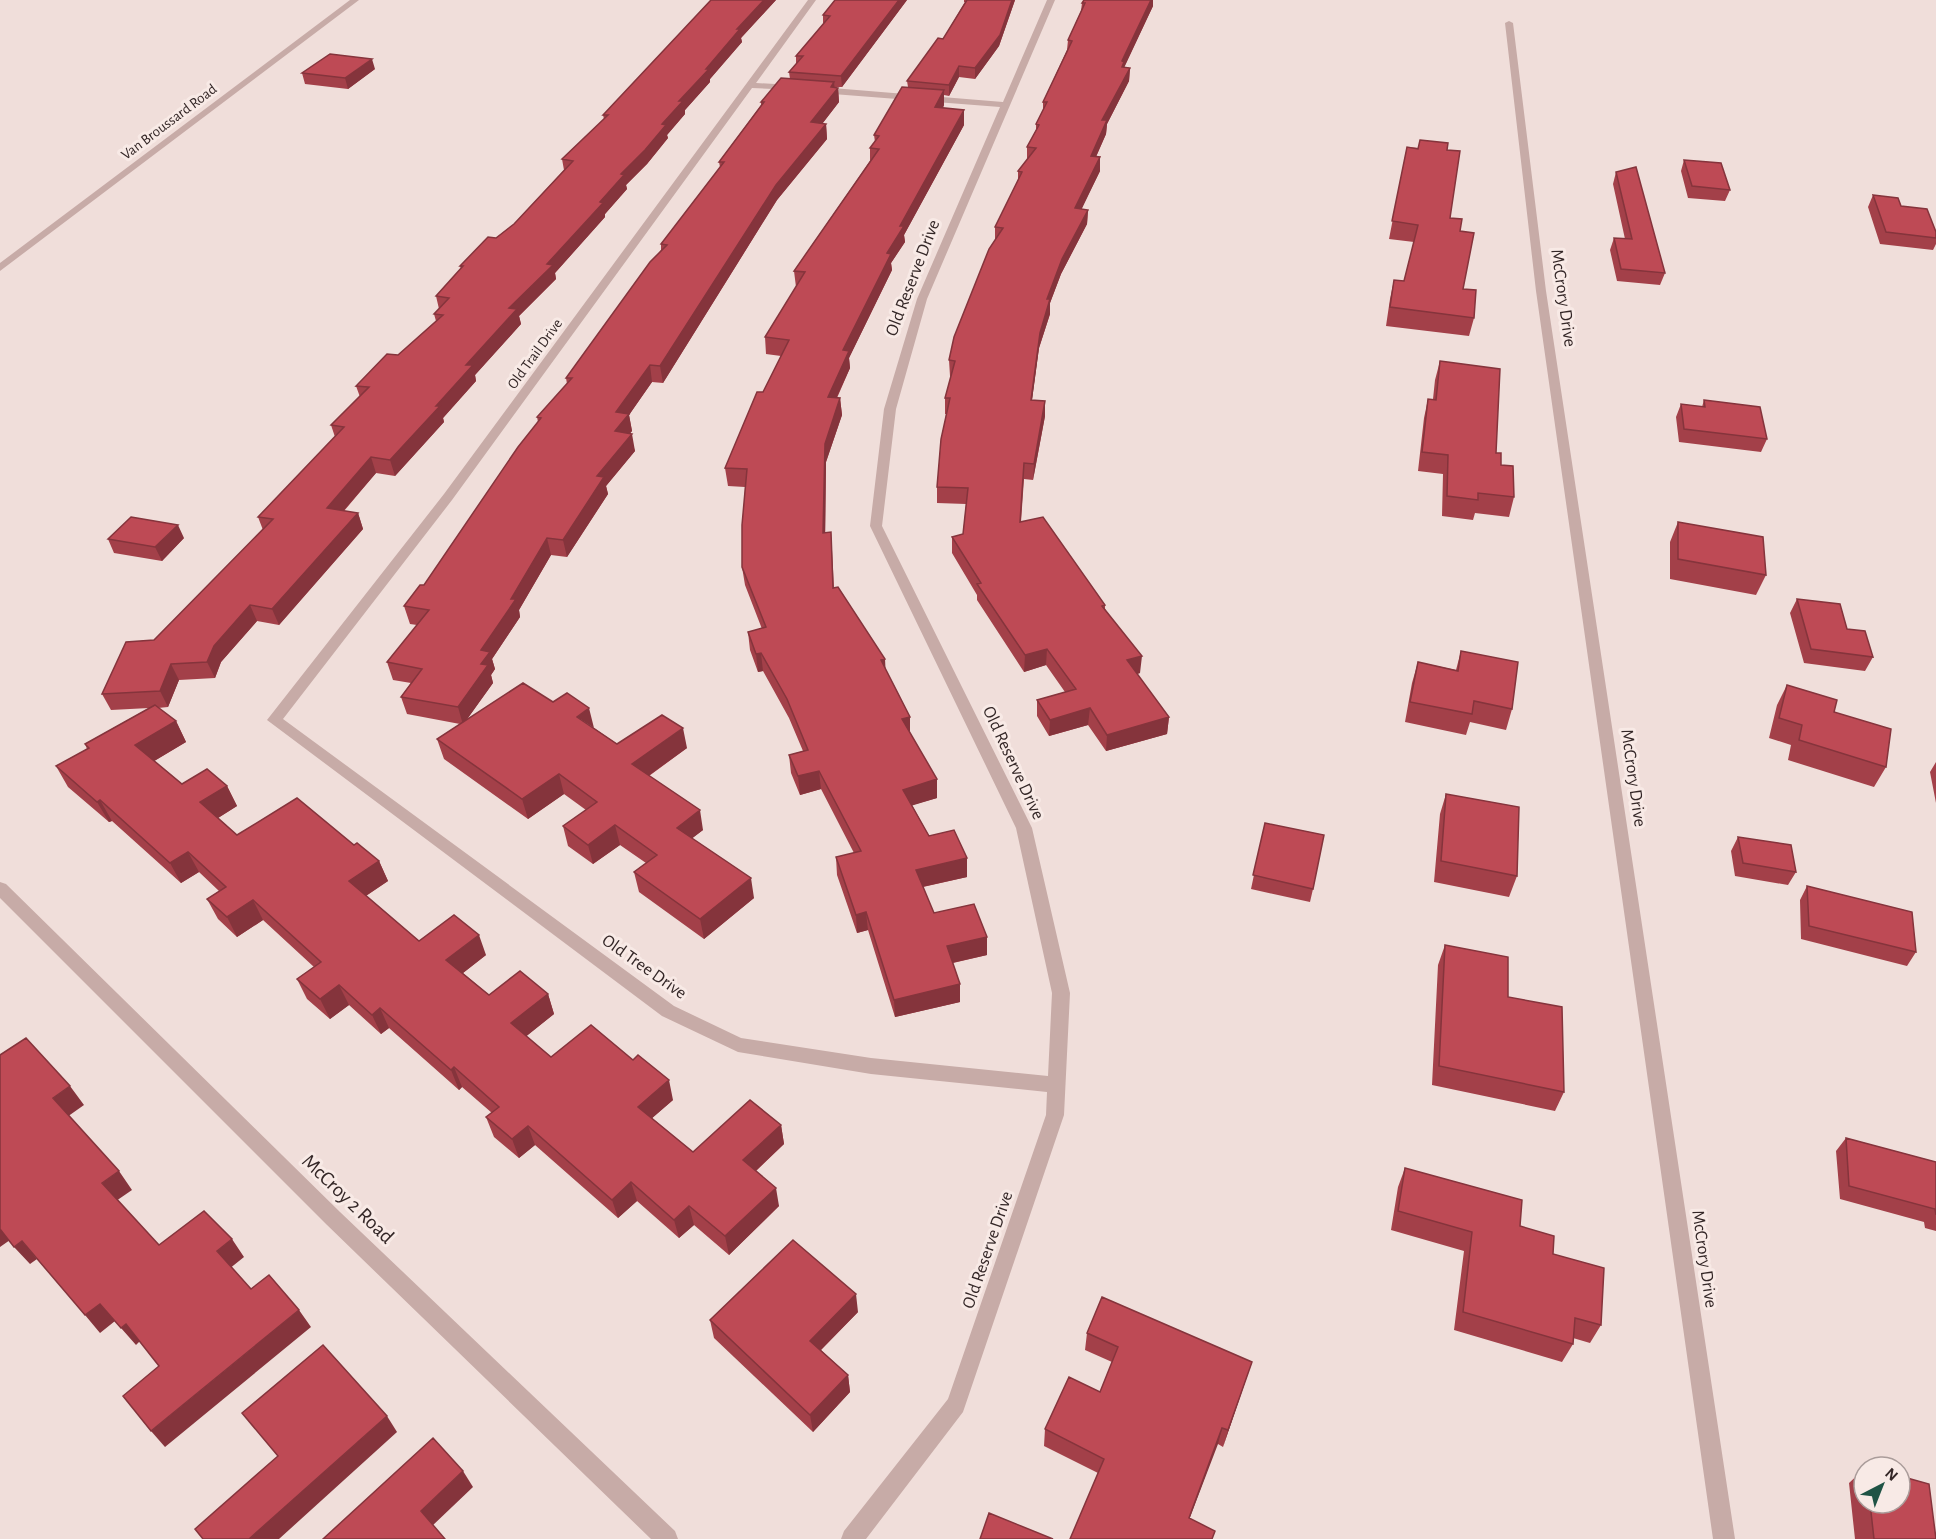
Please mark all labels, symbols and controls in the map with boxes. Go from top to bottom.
street label: Van Broussard Road [118,81,220,163]
street label: Old Reserve Drive [883,217,943,339]
street label: McCrory Drive [1547,248,1579,348]
street label: Old Trail Drive [505,316,565,392]
street label: Old Reserve Drive [979,704,1047,822]
street label: McCrory Drive [1617,728,1649,828]
street label: Old Tree Drive [598,931,690,1003]
street label: McCroy 2 Road [298,1150,398,1248]
street label: Old Reserve Drive [959,1189,1017,1311]
street label: McCrory Drive [1688,1209,1720,1309]
north arrow [1852,1455,1912,1515]
text: N [1882,1465,1901,1484]

